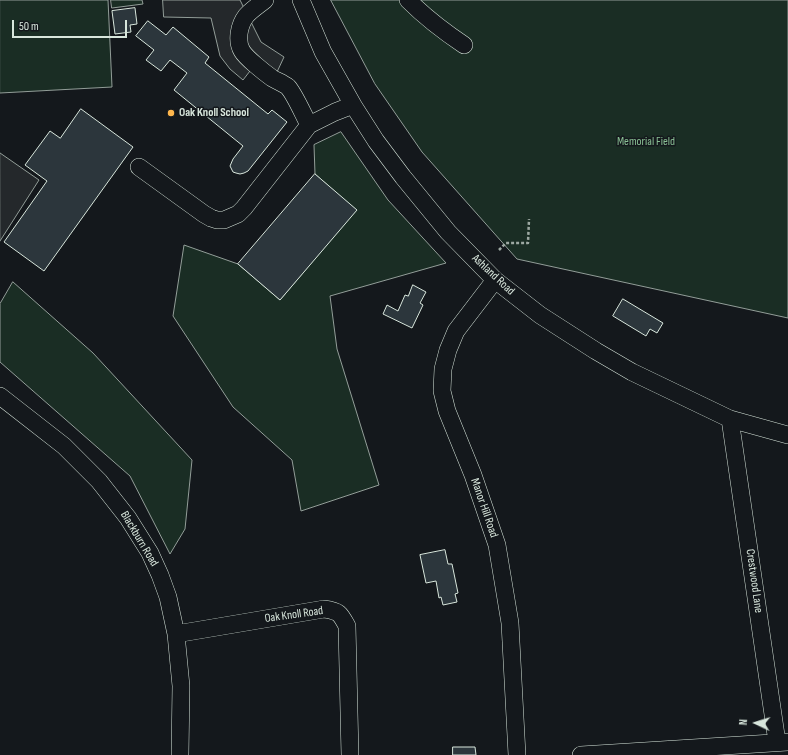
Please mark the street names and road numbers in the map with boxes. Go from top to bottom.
street label: Ashland Road [469,251,517,299]
street label: Manor Hill Road [467,476,501,540]
street label: Blackburn Road [117,509,161,569]
street label: Crestwood Lane [742,548,766,614]
street label: Oak Knoll Road [264,604,324,626]

